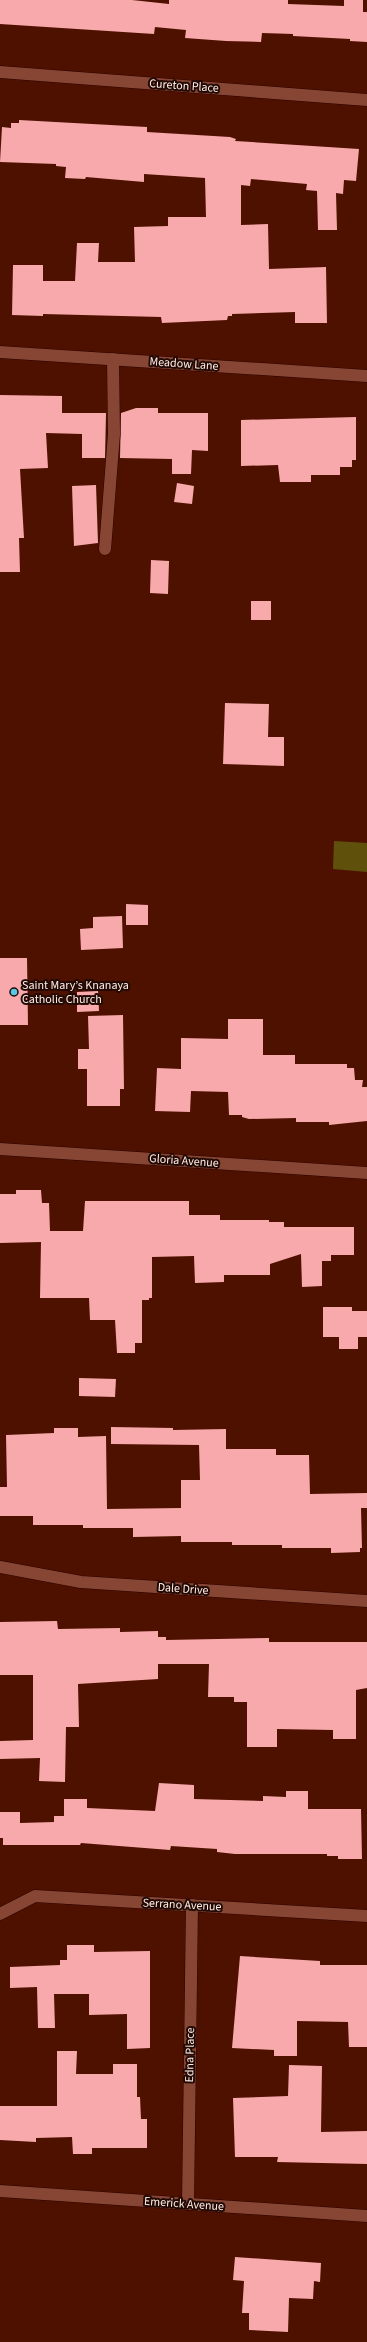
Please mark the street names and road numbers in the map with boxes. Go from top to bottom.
street label: Cureton Place [149,75,219,97]
street label: Meadow Lane [149,353,219,375]
street label: Gloria Avenue [149,1150,219,1172]
street label: Dale Drive [157,1579,209,1599]
street label: Serrano Avenue [142,1894,222,1916]
street label: Edna Place [181,2027,199,2083]
street label: Emerick Avenue [143,2193,225,2215]

